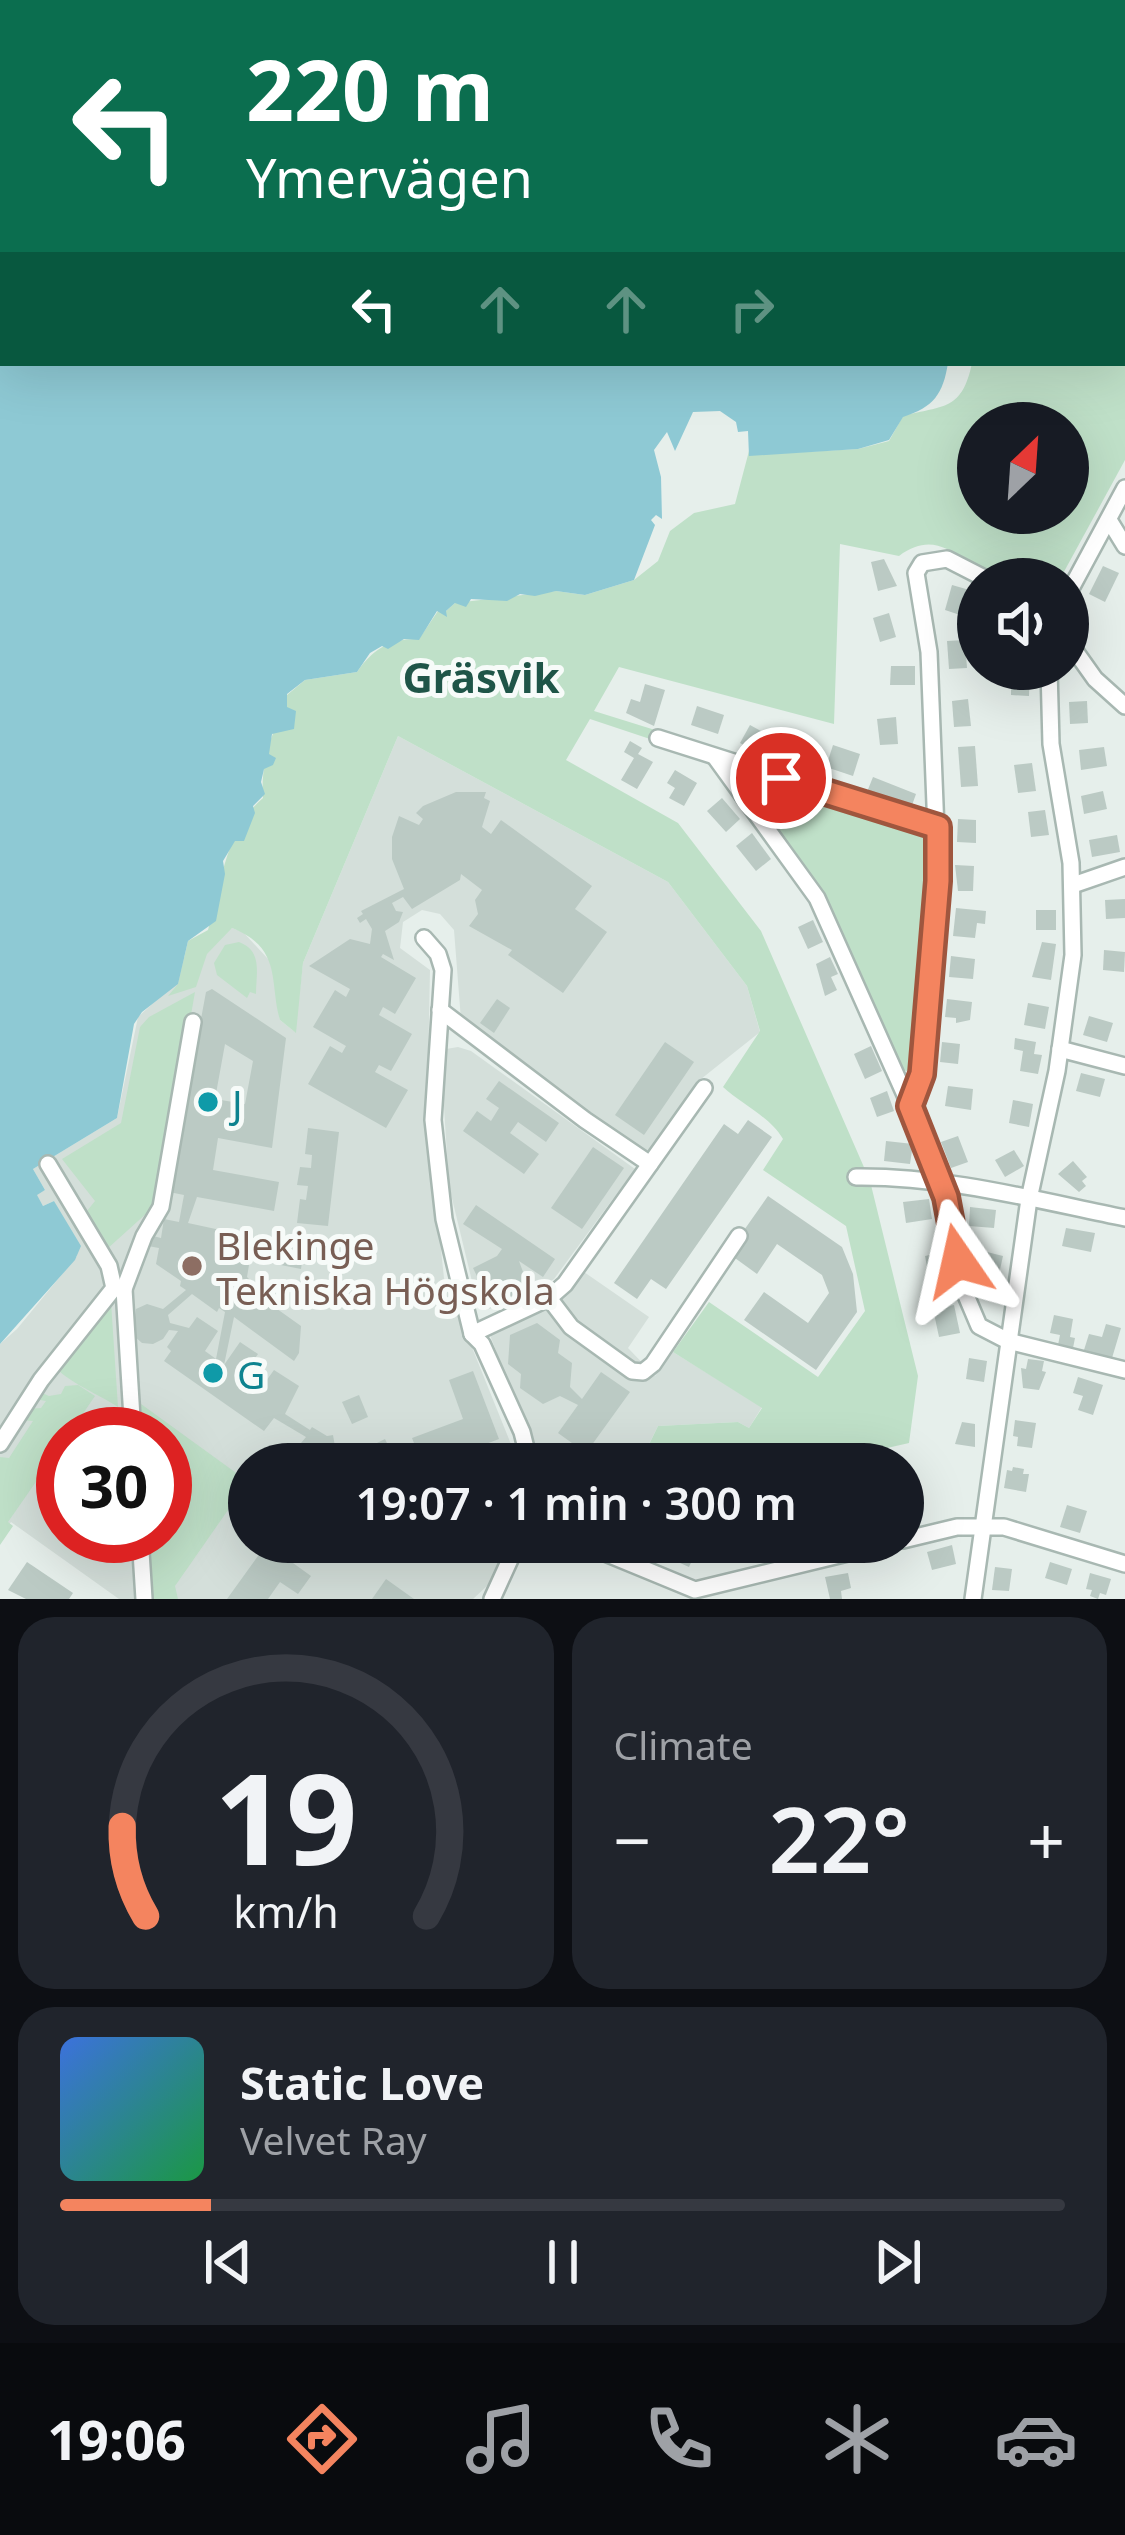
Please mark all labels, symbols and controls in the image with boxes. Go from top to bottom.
text: 220 m [246,31,494,146]
icon: left [48,48,204,204]
text: Ymervägen [246,140,533,214]
icon: left [341,276,407,342]
icon: ahead [467,276,533,342]
icon: ahead [593,276,659,342]
icon: right [719,276,785,342]
north arrow [957,402,1089,534]
map controls [957,402,1089,690]
button: sound [957,558,1089,690]
district label: Gräsvik [402,648,561,705]
pin [730,727,832,829]
icon: arrive [748,745,814,811]
place label: J [228,1076,243,1129]
marker: J [195,1089,221,1115]
position arrow [895,1198,1021,1324]
place label: Blekinge Tekniska Högskola [216,1218,555,1316]
marker: Blekinge Tekniska Högskola [179,1253,205,1279]
place label: G [237,1347,265,1400]
marker: G [200,1360,226,1386]
speed limit sign: 30 [36,1407,192,1563]
text: 19:07 · 1 min · 300 m [355,1472,797,1533]
text: Climate [614,1718,753,1771]
text: 19 [214,1732,357,1902]
text: 22° [769,1777,910,1899]
text: − [614,1794,651,1884]
text: + [1027,1794,1065,1884]
text: km/h [233,1882,338,1941]
text: Static Love [240,2052,484,2113]
text: Velvet Ray [240,2113,427,2166]
icon: previous [195,2229,261,2295]
icon: pause [530,2229,596,2295]
icon: next [865,2229,931,2295]
icon: directions [280,2397,364,2481]
icon: music [459,2397,543,2481]
icon: phone [637,2397,721,2481]
icon: climate [815,2397,899,2481]
icon: car [994,2397,1078,2481]
text: 19:06 [47,2402,186,2476]

